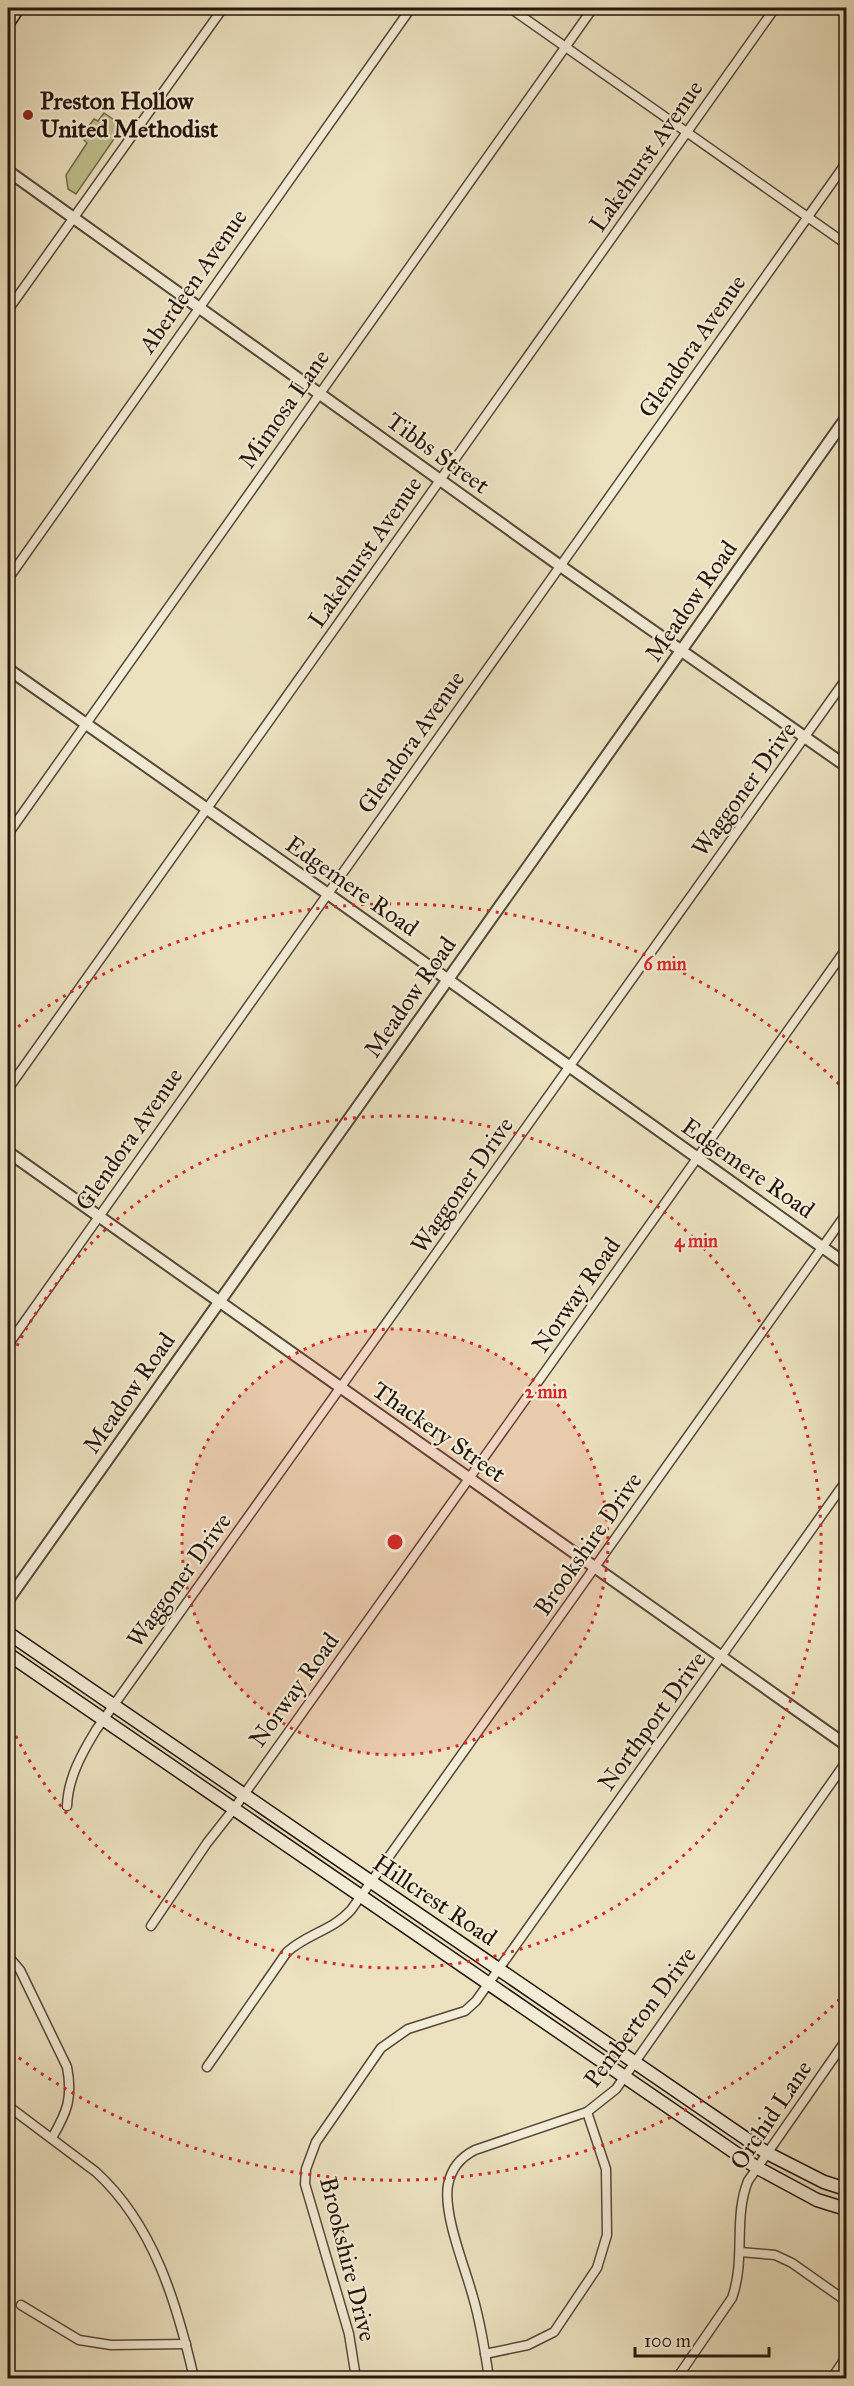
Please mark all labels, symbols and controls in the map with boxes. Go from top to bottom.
street label: Lakehurst Avenue [583,74,709,238]
place label: Preston Hollow United Methodist [40,86,218,144]
marker: Preston Hollow United Methodist [21,108,35,122]
street label: Aberdeen Avenue [132,203,254,360]
street label: Glendora Avenue [632,269,752,423]
street label: Mimosa Lane [232,344,336,474]
street label: Tibbs Street [381,406,496,501]
street label: Lakehurst Avenue [302,470,428,634]
street label: Meadow Road [638,535,744,667]
street label: Glendora Avenue [351,665,471,819]
street label: Waggoner Drive [685,716,803,862]
street label: Edgemere Road [280,829,424,943]
street label: Meadow Road [357,931,463,1063]
text: 6 min [644,953,687,975]
street label: Glendora Avenue [69,1062,189,1216]
street label: Waggoner Drive [404,1111,520,1259]
street label: Edgemere Road [676,1111,820,1225]
text: 4 min [674,1230,718,1253]
street label: Norway Road [525,1231,627,1359]
street label: Meadow Road [76,1327,182,1459]
street label: Thackery Street [366,1375,512,1489]
text: 2 min [525,1381,568,1403]
street label: Brookshire Drive [527,1466,649,1622]
street label: Waggoner Drive [120,1507,238,1653]
centre of rings [385,1532,405,1552]
street label: Norway Road [242,1627,346,1753]
street label: Northport Drive [591,1645,713,1797]
street label: Hillcrest Road [367,1848,503,1952]
street label: Pemberton Drive [577,1941,703,2093]
street label: Orchid Lane [724,2055,818,2175]
street label: Brookshire Drive [313,2174,383,2344]
scale bar [635,2320,768,2358]
text: 100 m [644,2330,691,2352]

